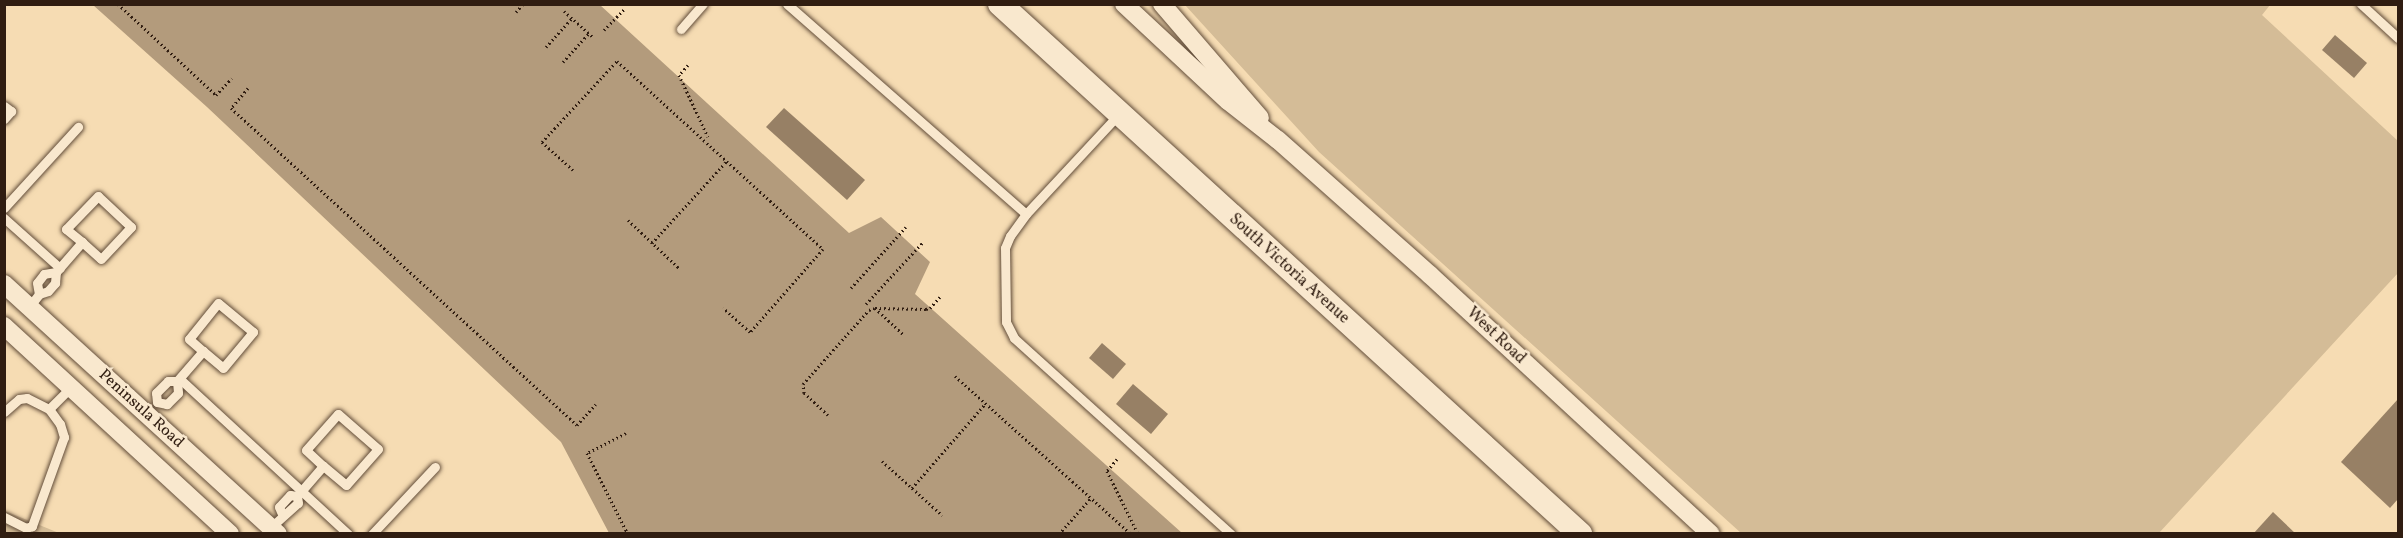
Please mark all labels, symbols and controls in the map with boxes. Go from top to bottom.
street label: South Victoria Avenue [1225,210,1353,328]
street label: West Road [1462,304,1530,368]
street label: Peninsula Road [94,366,188,452]

